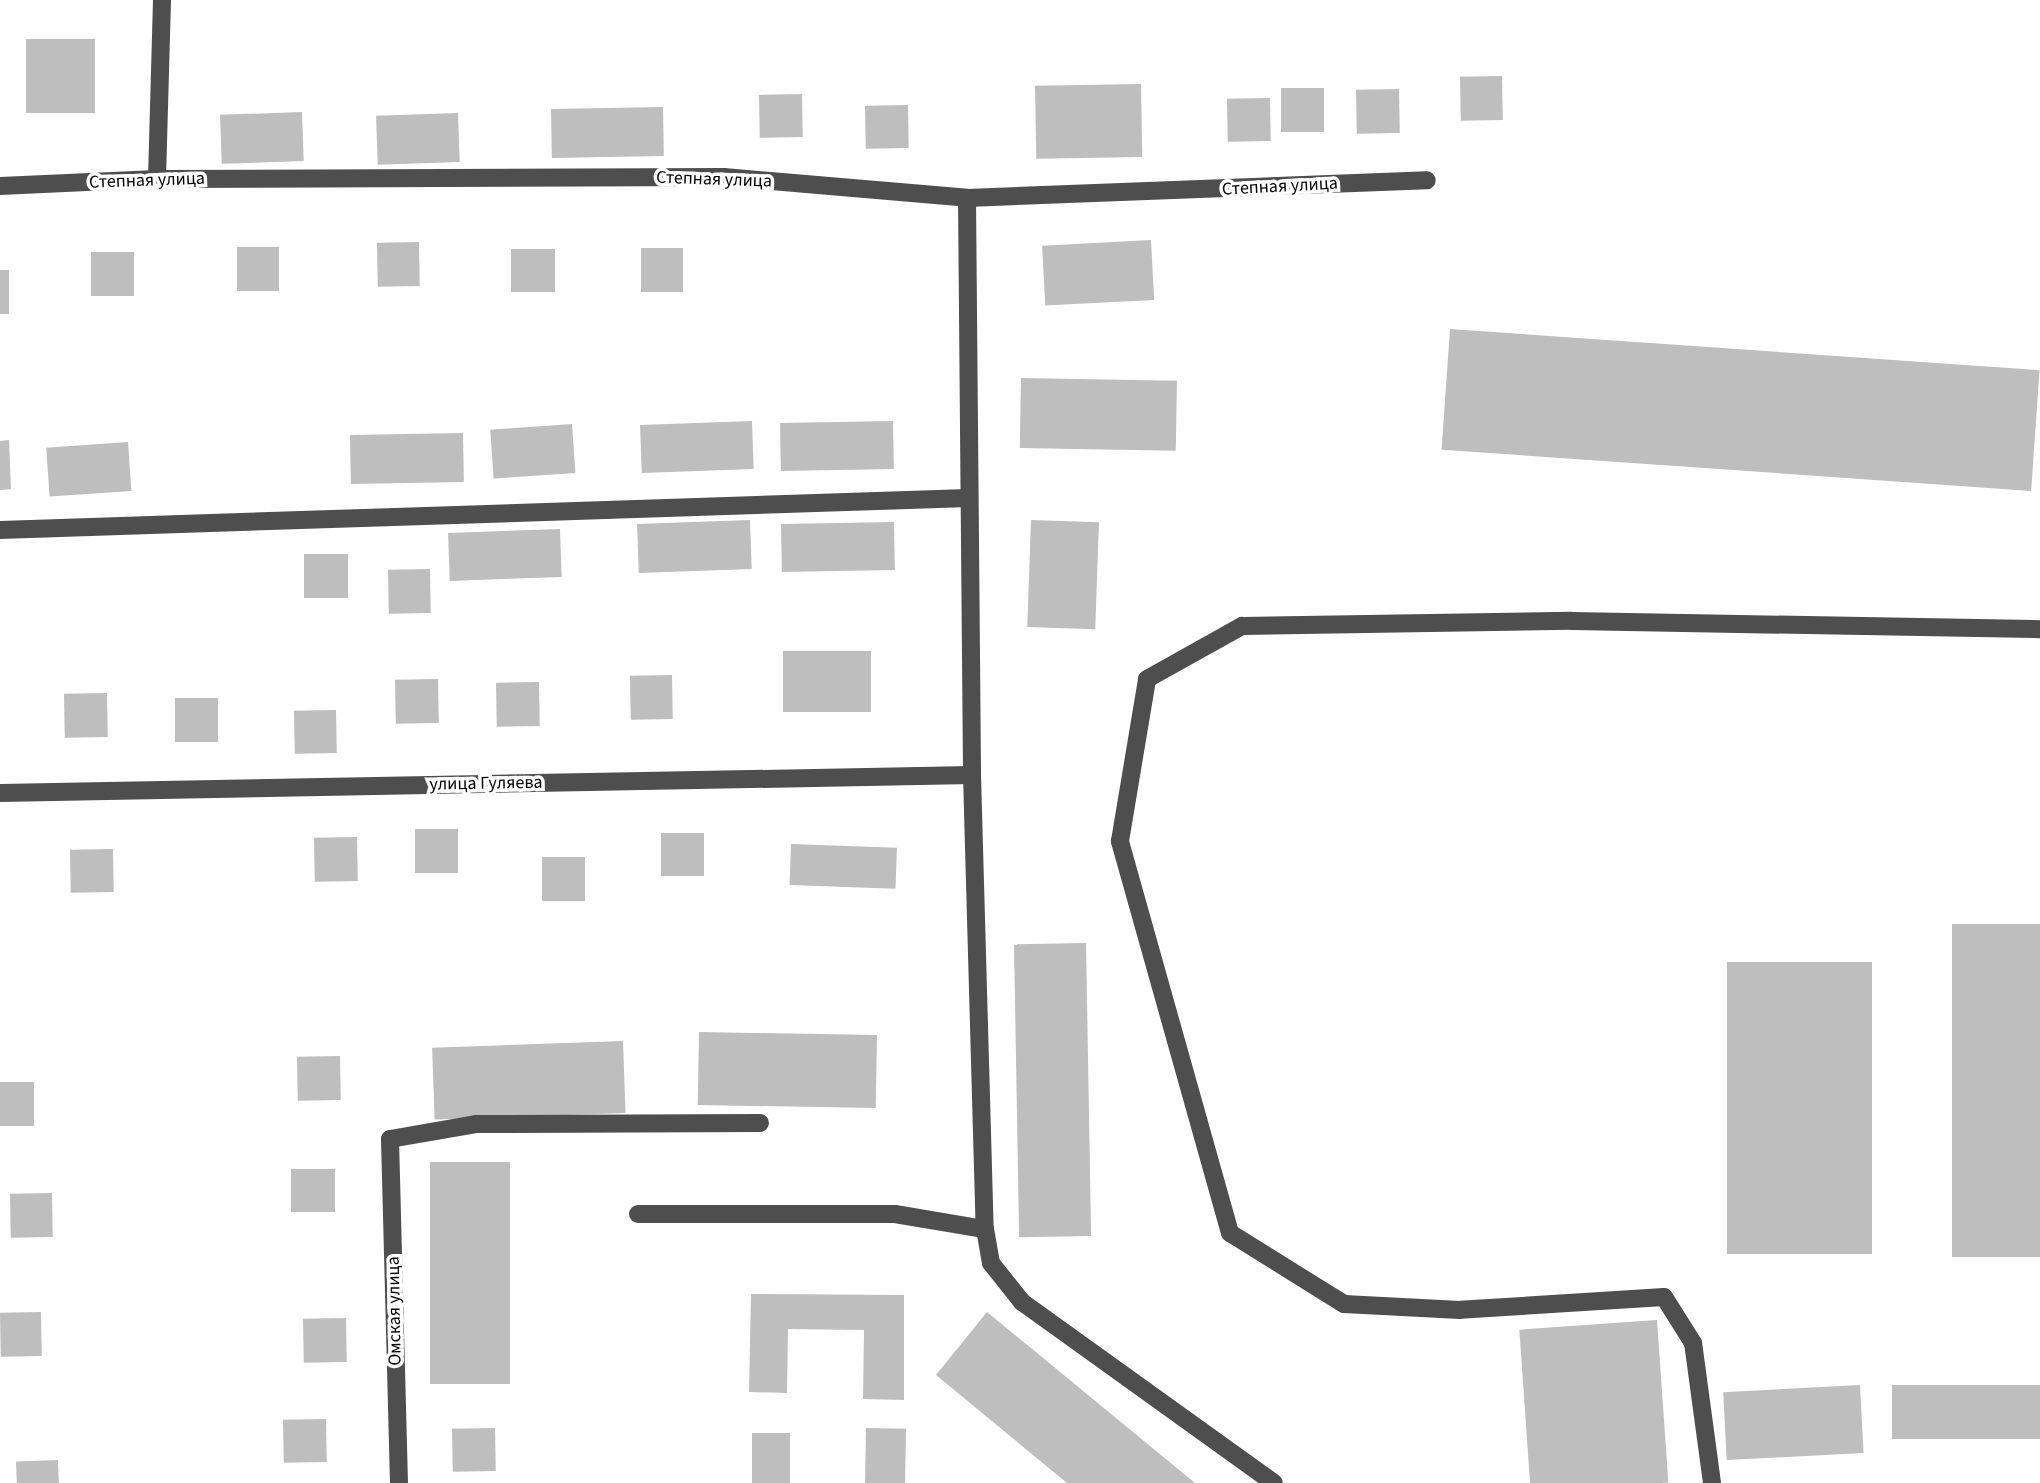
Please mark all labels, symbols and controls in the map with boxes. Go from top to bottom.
street label: Степная улица [656,167,772,193]
street label: Степная улица [89,168,205,194]
street label: Степная улица [1222,173,1338,201]
street label: улица Гуляева [429,772,543,796]
street label: Омская улица [383,1256,407,1366]

